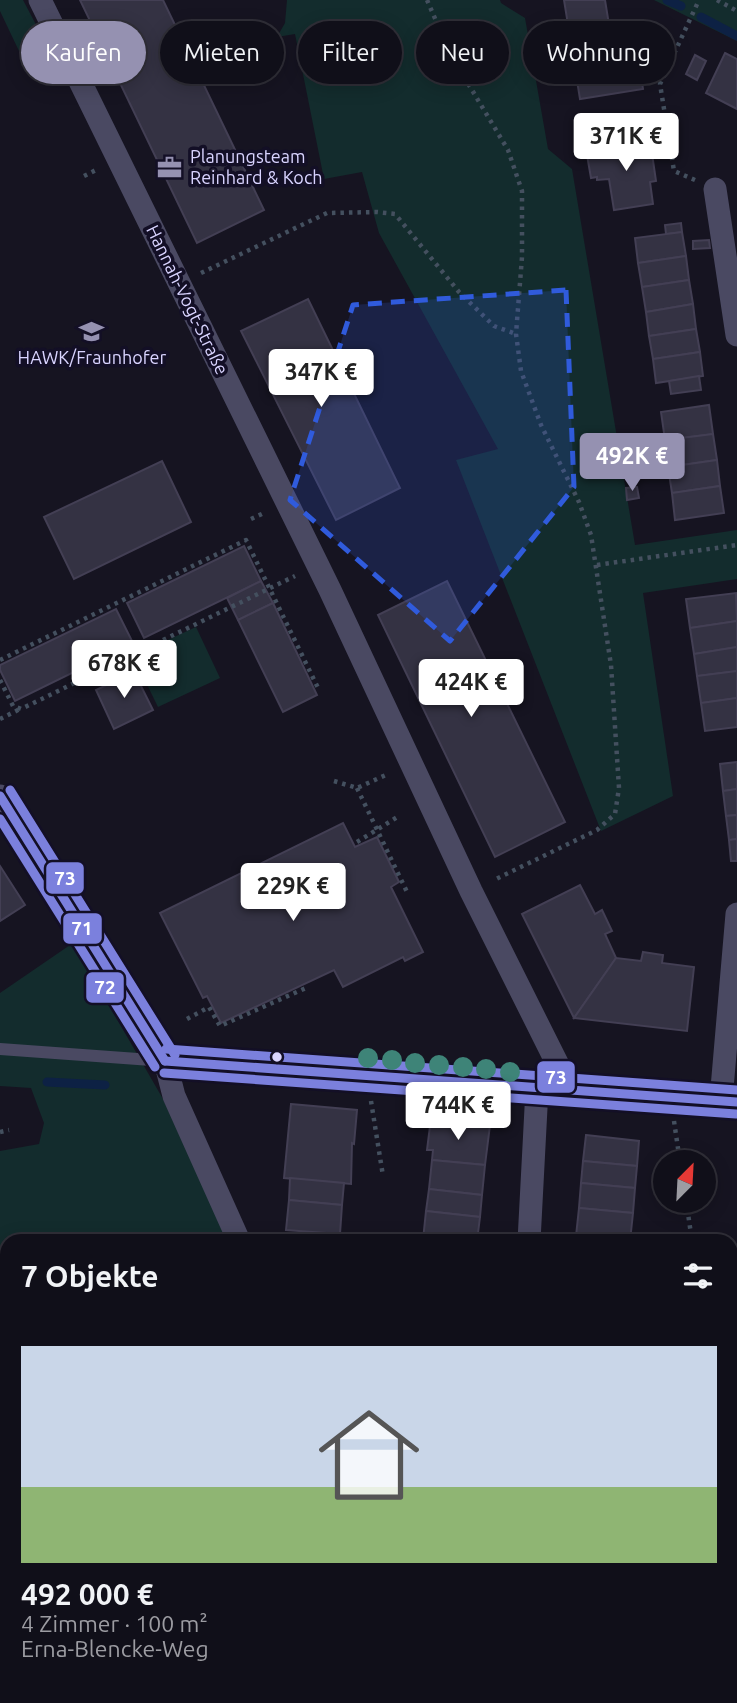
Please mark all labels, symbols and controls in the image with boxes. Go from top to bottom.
chip: Kaufen [21,21,146,84]
chip: Mieten [160,21,284,84]
chip: Filter [298,21,402,84]
chip: Neu [416,21,509,84]
chip: Wohnung [523,21,675,84]
pin: 371K € [569,114,683,173]
text: 371K € [590,123,662,148]
place label: Planungsteam Reinhard & Koch [190,146,323,187]
office icon: Planungsteam Reinhard & Koch [156,153,184,181]
street label: Hannah-Vogt-Straße [143,222,233,378]
school or university icon: HAWK/Fraunhofer [78,317,106,345]
place label: HAWK/Fraunhofer [18,347,167,367]
pin: 347K € [264,350,378,409]
text: 347K € [285,359,357,384]
pin: 492K € [575,434,689,493]
text: 492K € [596,443,668,468]
pin: 678K € [67,640,181,700]
text: 678K € [88,650,160,675]
pin: 424K € [414,660,528,719]
text: 424K € [435,669,507,694]
line badge: 73 [45,861,85,895]
pin: 229K € [236,864,350,923]
text: 73 [54,867,76,889]
text: 229K € [257,873,329,898]
line badge: 71 [62,912,103,945]
text: 71 [71,917,93,939]
line badge: 72 [85,971,125,1004]
text: 72 [94,976,116,998]
unlabelled marker [270,1050,284,1064]
line badge: 73 [536,1060,576,1094]
text: 73 [545,1066,567,1088]
pin: 744K € [401,1082,515,1142]
text: 744K € [422,1092,494,1117]
north arrow [653,1150,716,1213]
map controls [653,1150,716,1213]
icon: filters [679,1257,717,1295]
text: 7 Objekte [21,1259,159,1293]
icon: home [306,1392,432,1518]
text: 492 000 € [21,1577,154,1611]
text: 4 Zimmer · 100 m² [21,1611,208,1636]
text: Erna-Blencke-Weg [21,1636,209,1661]

